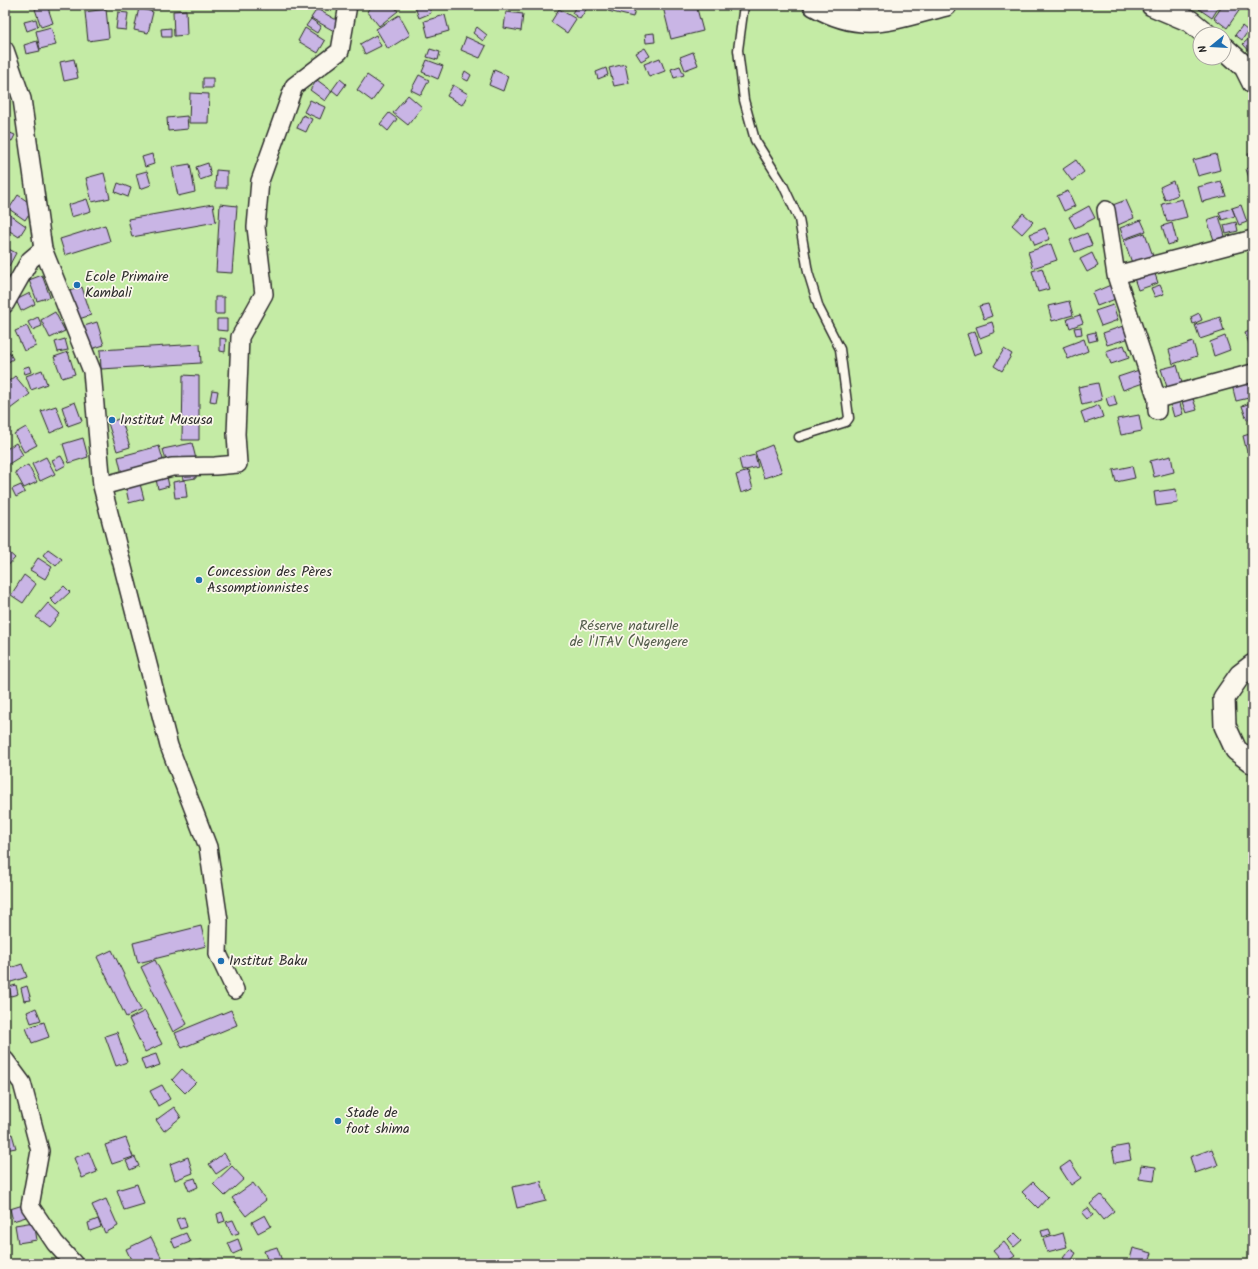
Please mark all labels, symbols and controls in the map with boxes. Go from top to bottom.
north arrow [1192,26,1232,66]
text: N [1194,43,1213,55]
place label: Ecole Primaire Kambali [85,266,169,304]
marker: Ecole Primaire Kambali [72,280,82,290]
place label: Institut Mususa [120,409,213,431]
marker: Institut Mususa [107,415,117,425]
place label: Concession des Pères Assomptionnistes [207,561,332,599]
marker: Concession des Pères Assomptionnistes [194,575,204,585]
park label: Réserve naturelle de l'ITAV (Ngengere [570,615,689,653]
place label: Institut Baku [229,950,308,972]
marker: Institut Baku [216,956,226,966]
place label: Stade de foot shima [346,1102,410,1140]
marker: Stade de foot shima [333,1116,343,1126]

